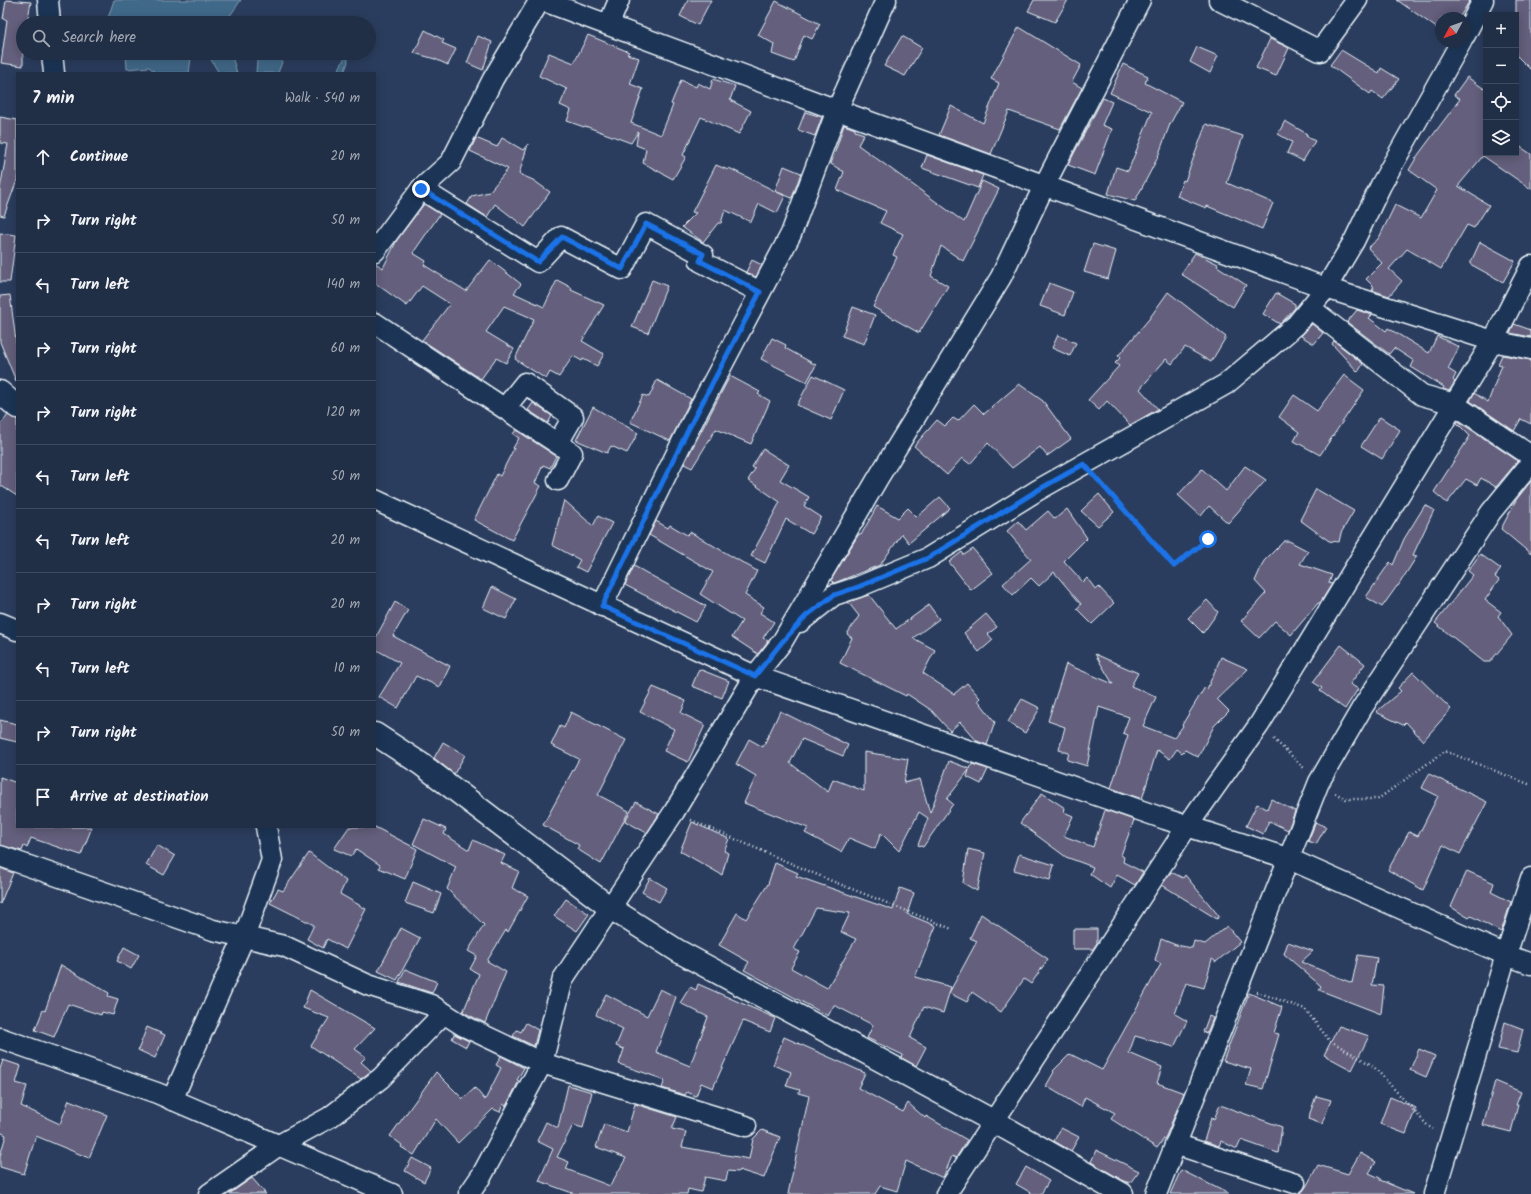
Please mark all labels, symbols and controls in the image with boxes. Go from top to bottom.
north arrow [1435,12,1471,48]
map controls [1483,12,1519,156]
button: + [1483,12,1519,48]
search box [16,16,376,60]
text: Search here [62,26,136,50]
icon: search [30,27,52,49]
button: − [1483,48,1519,84]
button: locate [1483,84,1519,120]
text: 7 min [32,85,74,112]
text: Walk · 540 m [285,88,360,109]
button: layers [1483,120,1519,156]
text: Continue [70,145,128,169]
icon: ahead [32,146,54,168]
text: 20 m [330,146,360,167]
route end [412,180,430,198]
text: Turn right [70,209,137,233]
icon: right [32,210,54,232]
text: 50 m [331,210,360,231]
text: Turn left [70,273,130,297]
icon: left [32,274,54,296]
text: 140 m [327,274,360,295]
text: Turn right [70,337,137,361]
icon: right [32,338,54,360]
text: 60 m [331,338,360,359]
text: Turn right [70,401,137,425]
icon: right [32,402,54,424]
text: 120 m [326,402,360,423]
text: Turn left [70,465,130,489]
icon: left [32,466,54,488]
text: 50 m [331,466,360,487]
text: Turn left [70,529,130,553]
icon: left [32,530,54,552]
text: 20 m [330,530,360,551]
route start [1199,530,1217,548]
text: Turn right [70,593,137,617]
icon: right [32,594,54,616]
text: 20 m [330,594,360,615]
text: Turn left [70,657,130,681]
icon: left [32,658,54,680]
text: 10 m [334,658,360,679]
text: Turn right [70,721,137,745]
icon: right [32,722,54,744]
text: 50 m [331,722,360,743]
text: Arrive at destination [70,785,209,809]
icon: arrive [32,786,54,808]

